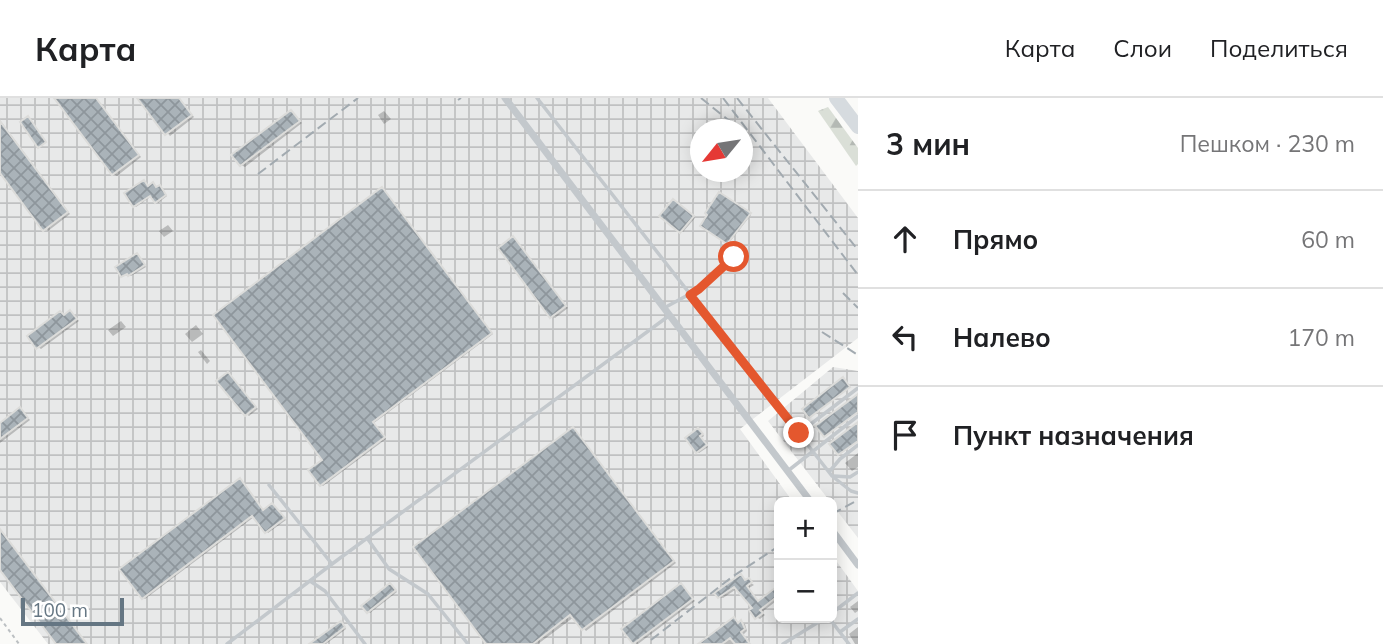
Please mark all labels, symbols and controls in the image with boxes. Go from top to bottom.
text: Карта [35,28,137,69]
text: Карта [1005,33,1075,63]
text: Слои [1113,33,1172,63]
text: Поделиться [1210,33,1348,63]
north arrow [690,119,753,182]
text: 3 мин [886,125,970,163]
text: Пешком · 230 m [1180,129,1355,158]
icon: ahead [886,220,924,258]
text: Прямо [953,223,1038,256]
text: 60 m [1301,225,1355,254]
route start [718,241,749,272]
icon: left [886,318,924,356]
text: Налево [953,321,1051,354]
text: 170 m [1287,323,1355,352]
icon: arrive [886,416,924,454]
route end [783,417,814,448]
text: Пункт назначения [953,419,1194,452]
map controls [774,497,837,623]
button: + [774,497,837,560]
button: − [774,560,837,623]
scale bar [21,595,124,627]
text: 100 m [32,598,88,622]

